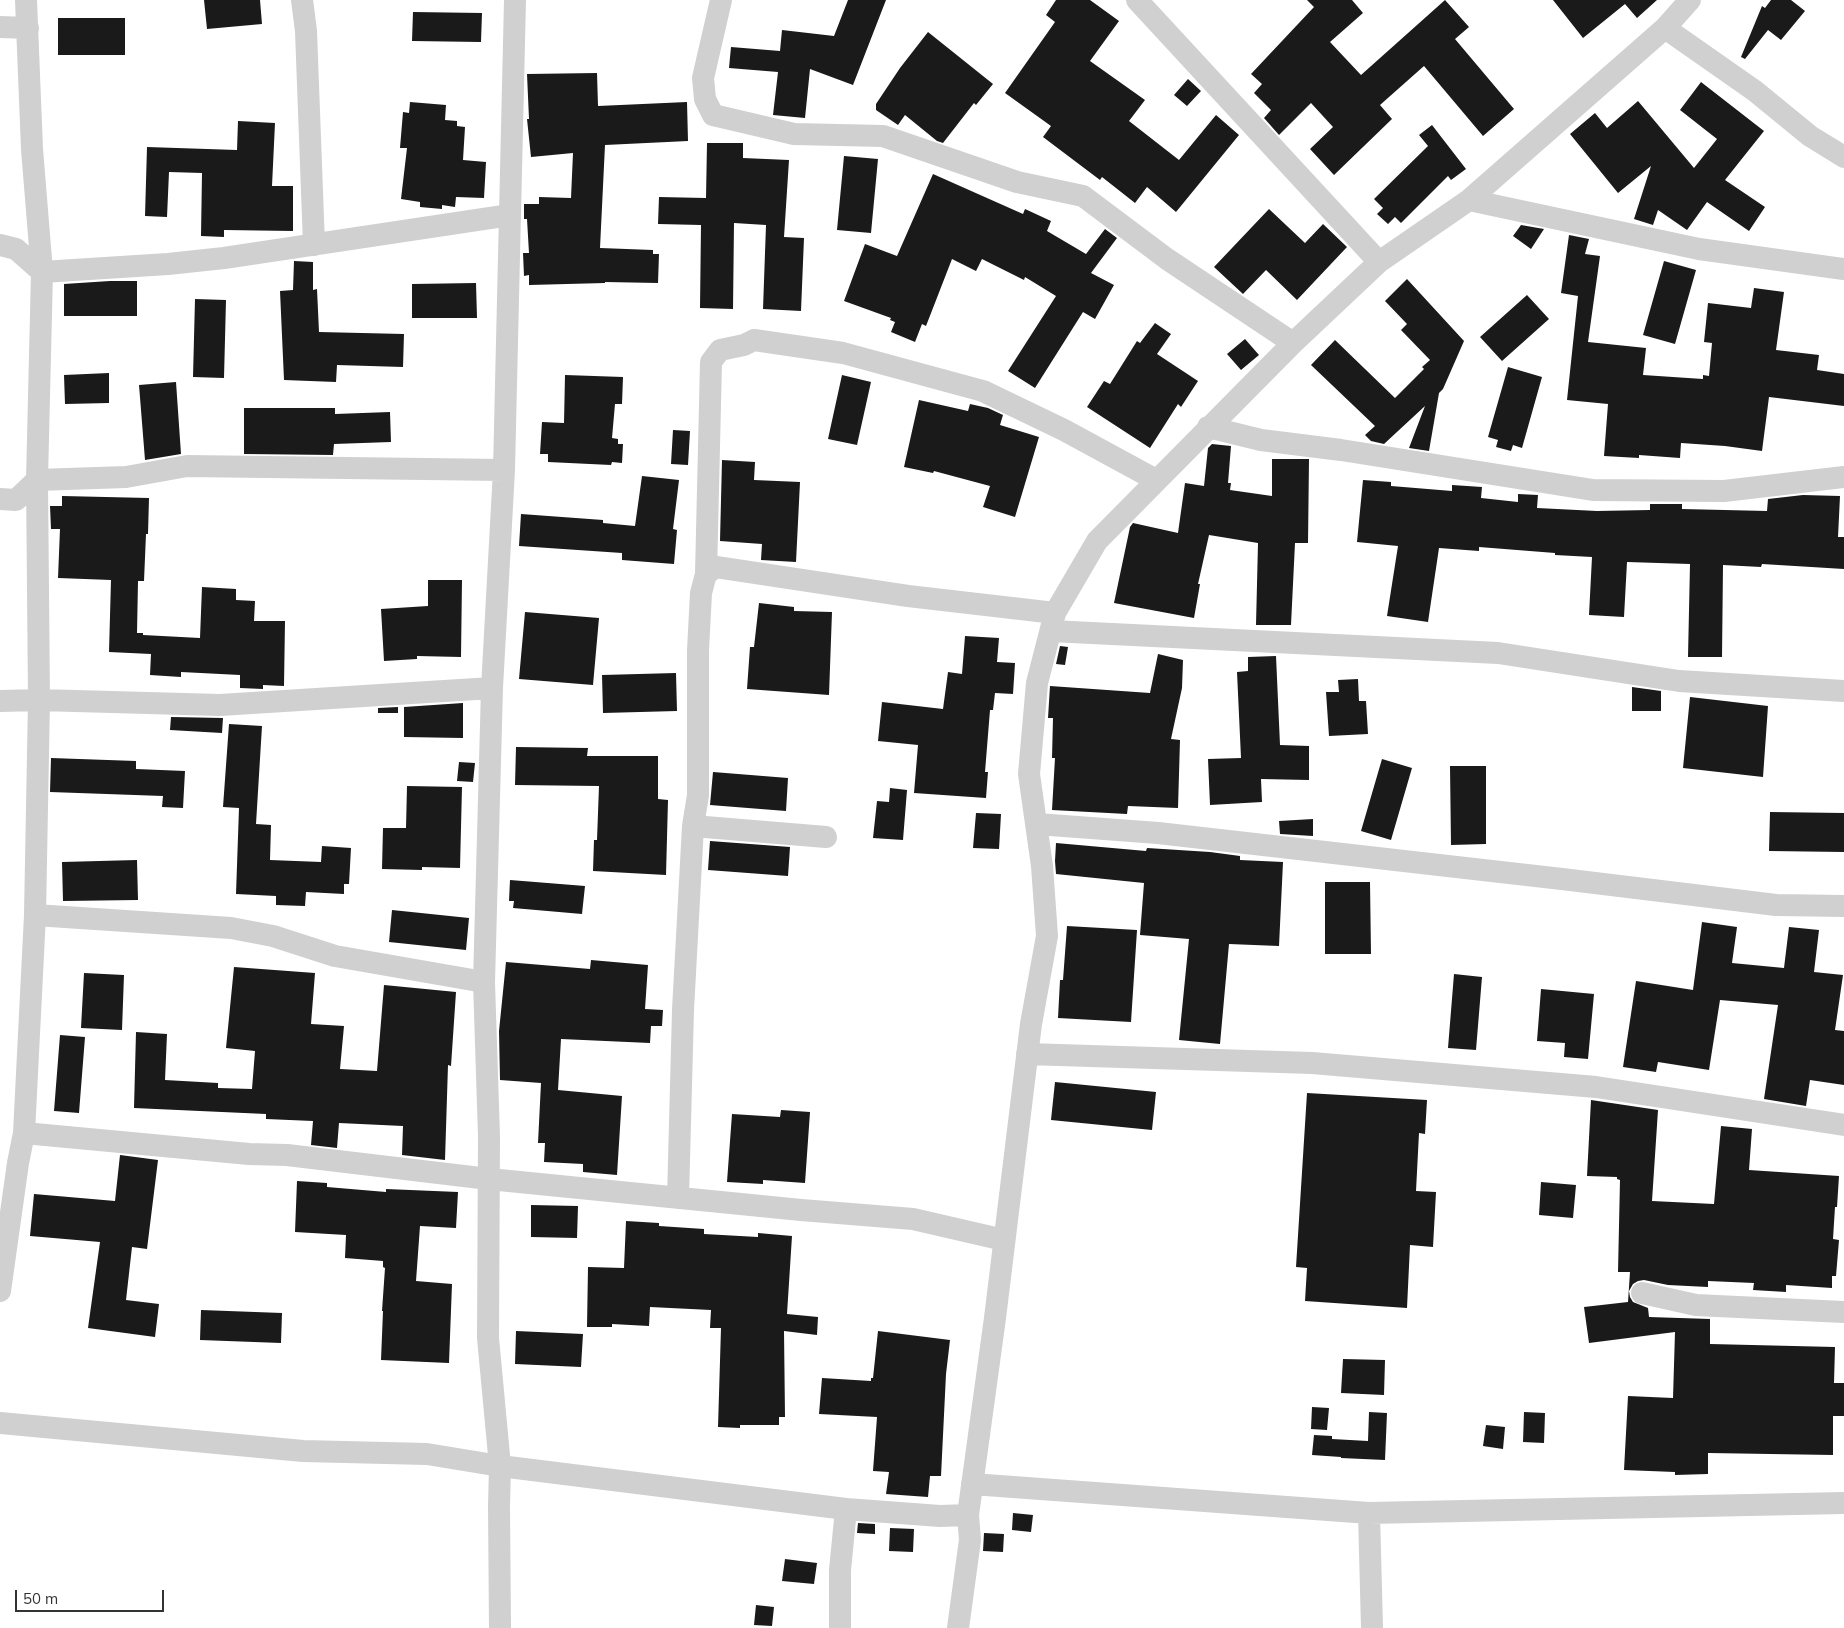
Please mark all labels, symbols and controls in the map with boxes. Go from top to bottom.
scale bar [18,1580,166,1612]
text: 50 m [23,1589,58,1608]

